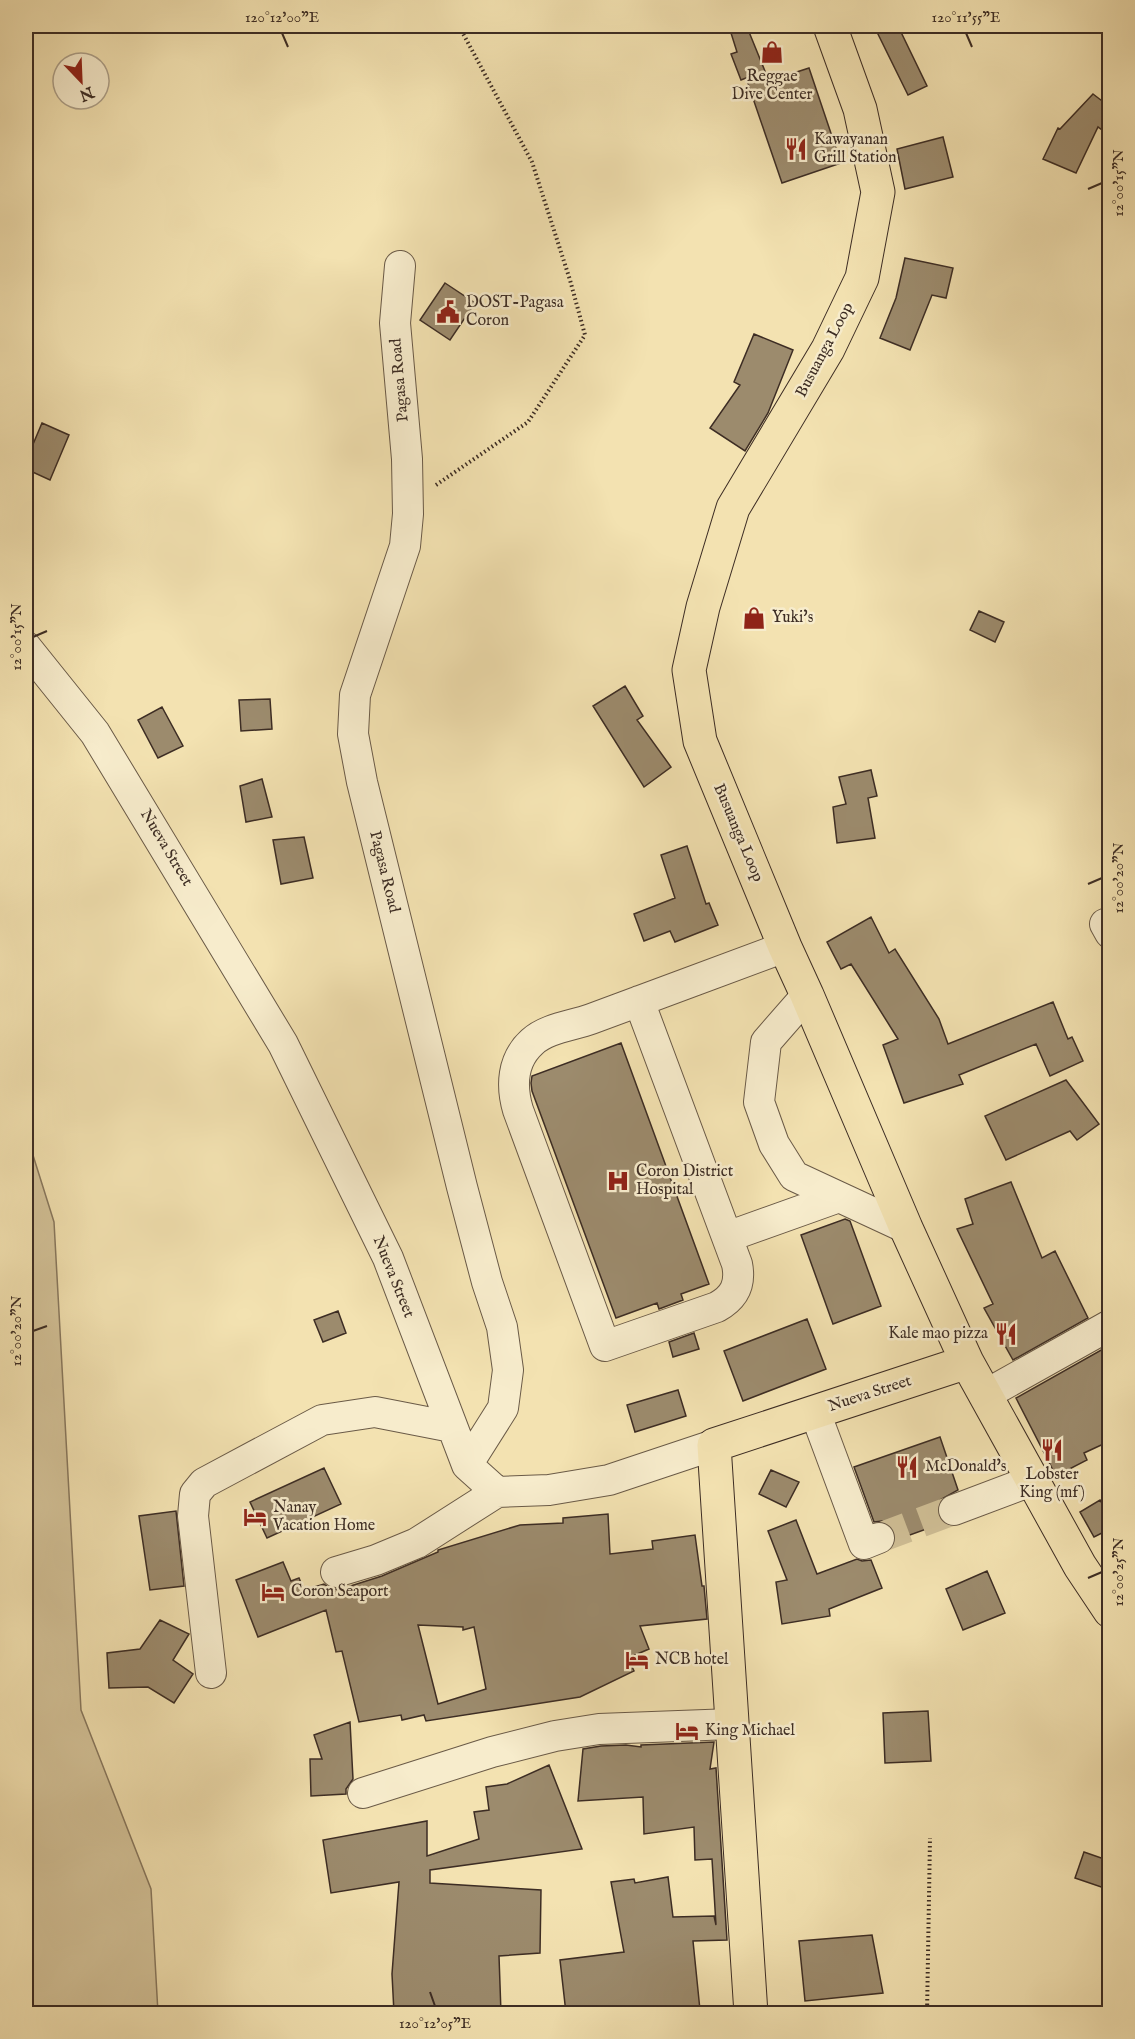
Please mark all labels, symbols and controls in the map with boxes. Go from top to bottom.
text: 120°12'00"E [245,8,319,27]
text: 120°11'55"E [932,8,1000,27]
shop icon: Reggae Dive Center [759,39,785,65]
north arrow [51,51,111,111]
place label: Reggae Dive Center [732,67,813,105]
text: N [76,81,97,105]
place label: Kawayanan Grill Station [814,130,897,168]
restaurant icon: Kawayanan Grill Station [783,136,809,162]
text: 12°00'15"N [1109,149,1128,217]
place label: DOST-Pagasa Coron [466,293,564,331]
public building icon: DOST-Pagasa Coron [435,299,461,325]
street label: Busuanga Loop [792,299,859,401]
street label: Pagasa Road [386,337,414,423]
text: 12°00'15"N [7,603,26,671]
shop icon: Yuki's [741,605,767,631]
place label: Yuki's [772,608,814,628]
street label: Busuanga Loop [708,781,768,885]
street label: Nueva Street [135,806,197,891]
street label: Pagasa Road [364,829,404,916]
text: 12°00'20"N [1109,842,1128,914]
place label: Coron District Hospital [636,1162,734,1200]
hospital icon: Coron District Hospital [605,1168,631,1194]
street label: Nueva Street [368,1233,419,1321]
text: 12°00'20"N [7,1295,26,1367]
restaurant icon: Kale mao pizza [993,1321,1019,1347]
place label: Kale mao pizza [888,1324,988,1344]
street label: Nueva Street [826,1371,915,1417]
restaurant icon: Lobster King (mf) [1039,1437,1065,1463]
restaurant icon: McDonald's [894,1454,920,1480]
place label: McDonald's [925,1457,1007,1477]
place label: Lobster King (mf) [1019,1465,1085,1503]
place label: Nanay Vacation Home [272,1498,375,1536]
hotel icon: Nanay Vacation Home [242,1504,268,1530]
text: 12°00'25"N [1109,1537,1128,1607]
hotel icon: Coron Seaport [260,1579,286,1605]
place label: Coron Seaport [291,1582,389,1602]
hotel icon: NCB hotel [624,1647,650,1673]
place label: NCB hotel [655,1650,729,1670]
hotel icon: King Michael [674,1718,700,1744]
place label: King Michael [705,1721,795,1741]
text: 120°12'05"E [399,2014,471,2033]

